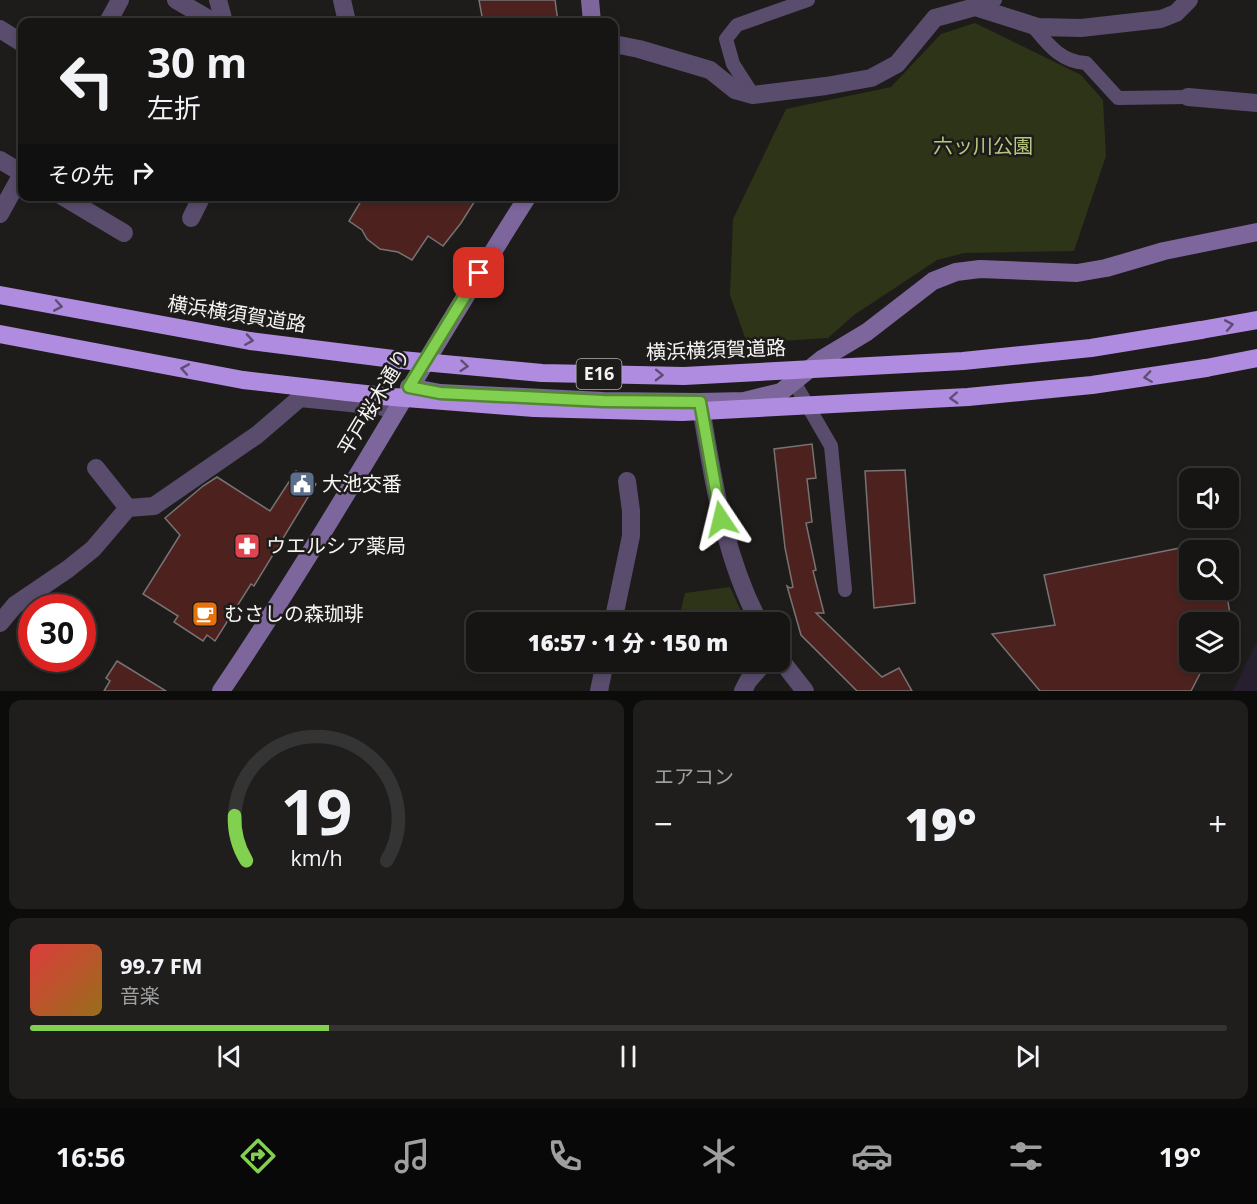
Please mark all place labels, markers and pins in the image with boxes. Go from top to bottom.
pin [453,247,504,298]
public building icon: 大池交番 [287,469,317,499]
place label: 大池交番 [322,470,402,497]
pharmacy icon: ウエルシア薬局 [232,531,262,561]
place label: ウエルシア薬局 [266,532,406,559]
cafe icon: むさしの森珈琲 [190,599,220,629]
place label: むさしの森珈琲 [224,600,364,627]

